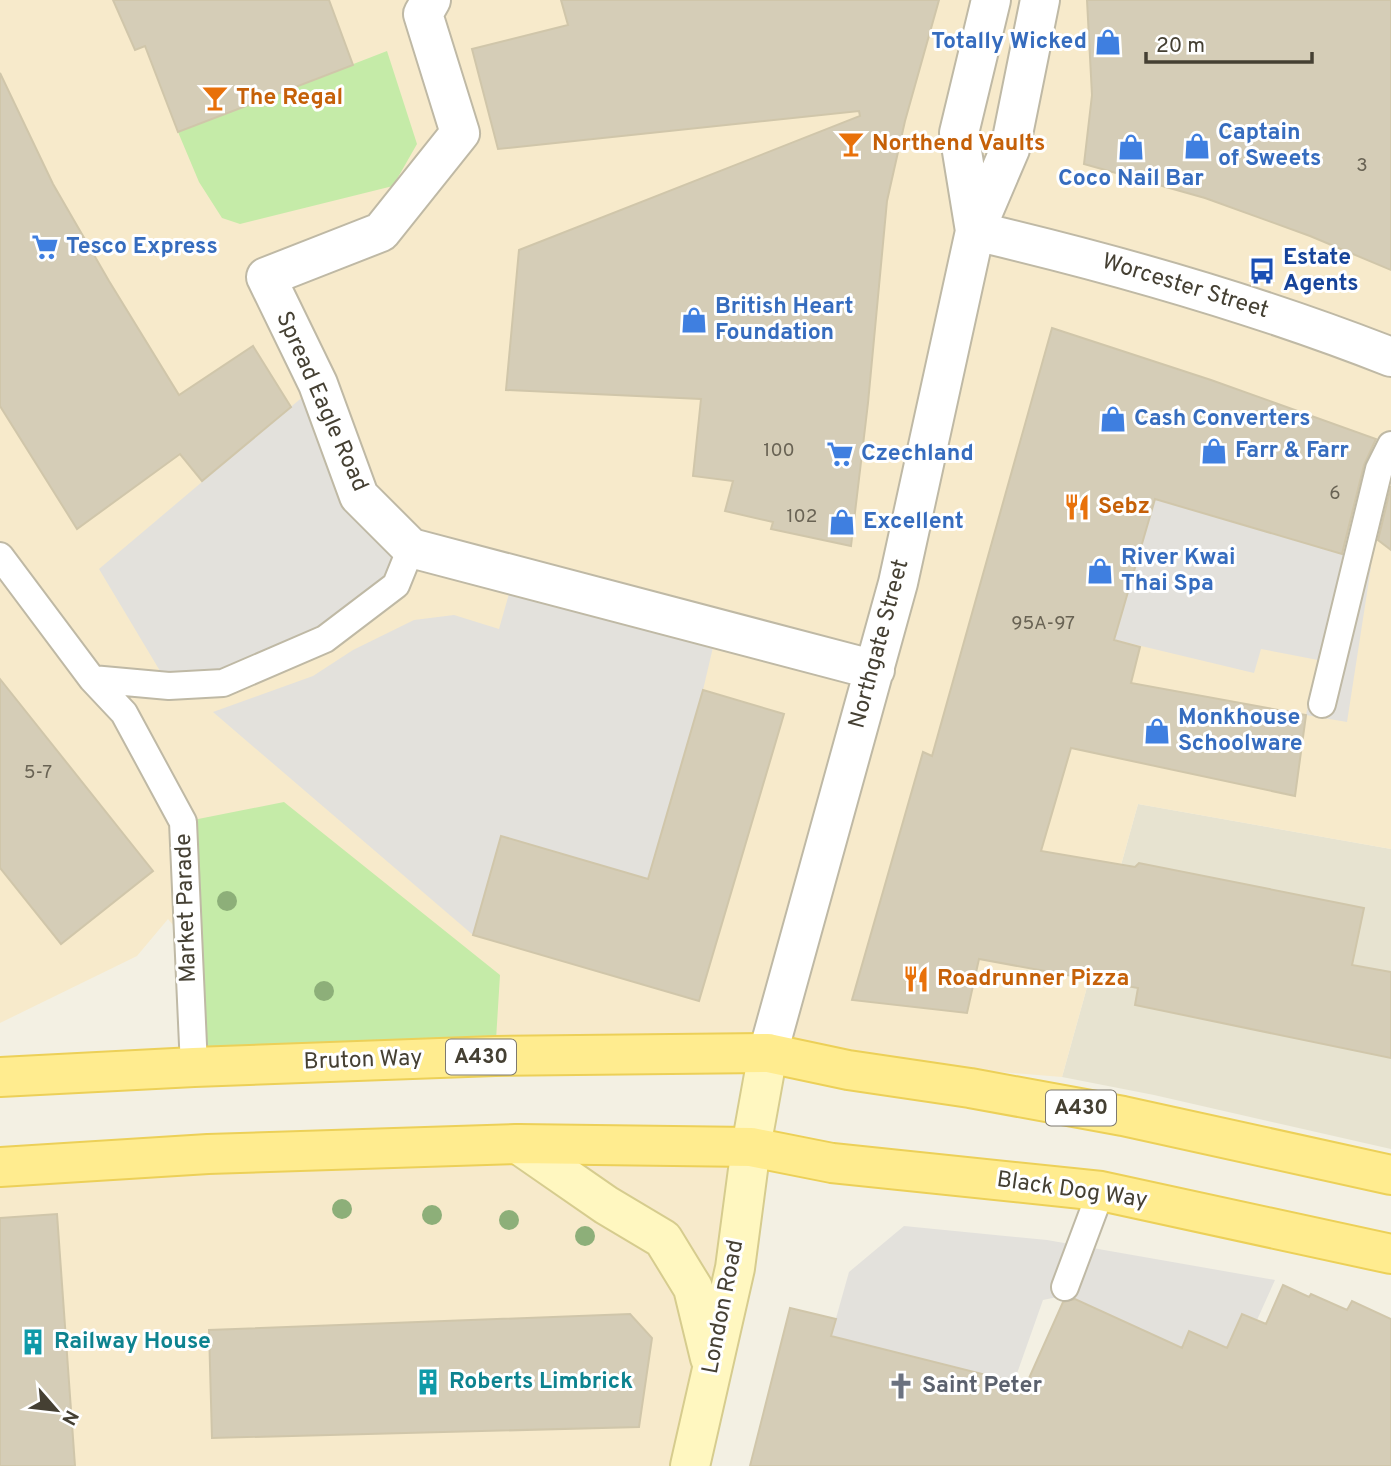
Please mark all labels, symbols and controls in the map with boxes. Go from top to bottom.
scale bar [1146,21,1312,65]
shop icon: Totally Wicked [1093,27,1123,57]
place label: Totally Wicked [931,28,1087,57]
text: 20 m [1156,33,1205,60]
bar icon: The Regal [200,83,230,113]
place label: The Regal [236,84,343,113]
place label: Captain of Sweets [1218,119,1321,174]
bar icon: Northend Vaults [836,129,866,159]
place label: Northend Vaults [872,130,1045,159]
shop icon: Captain of Sweets [1182,131,1212,161]
shop icon: Coco Nail Bar [1116,132,1146,162]
house number: 3 [1356,154,1368,178]
place label: Coco Nail Bar [1058,165,1204,194]
supermarket icon: Tesco Express [30,232,60,262]
place label: Tesco Express [66,233,218,262]
place label: Estate Agents [1283,244,1359,299]
street label: Worcester Street [1098,248,1272,326]
bus stop icon: Estate Agents [1247,256,1277,286]
place label: British Heart Foundation [715,293,854,348]
shop icon: British Heart Foundation [679,305,709,335]
street label: Spread Eagle Road [268,307,374,497]
shop icon: Cash Converters [1098,404,1128,434]
place label: Cash Converters [1134,405,1311,434]
shop icon: Farr & Farr [1199,436,1229,466]
place label: Farr & Farr [1235,437,1349,466]
house number: 100 [763,439,795,463]
supermarket icon: Czechland [825,439,855,469]
place label: Czechland [861,440,974,469]
house number: 6 [1329,482,1341,506]
restaurant icon: Sebz [1062,492,1092,522]
place label: Sebz [1098,493,1150,522]
house number: 102 [787,505,817,529]
shop icon: Excellent [827,507,857,537]
place label: Excellent [863,508,964,537]
place label: River Kwai Thai Spa [1121,544,1236,599]
street label: Northgate Street [843,556,917,732]
shop icon: River Kwai Thai Spa [1085,556,1115,586]
house number: 95A-97 [1011,612,1075,636]
place label: Monkhouse Schoolware [1178,704,1302,759]
shop icon: Monkhouse Schoolware [1142,716,1172,746]
house number: 5-7 [24,761,52,785]
street label: Market Parade [170,833,204,983]
restaurant icon: Roadrunner Pizza [901,964,931,994]
place label: Roadrunner Pizza [937,965,1129,994]
road number: A430 [446,1040,516,1074]
street label: Bruton Way [303,1044,423,1078]
road number: A430 [1046,1090,1116,1126]
street label: Black Dog Way [995,1166,1149,1216]
street label: London Road [697,1237,751,1377]
building icon: Railway House [18,1327,48,1357]
place label: Railway House [54,1328,211,1357]
building icon: Roberts Limbrick [413,1367,443,1397]
place label: Roberts Limbrick [449,1368,633,1397]
church icon: Saint Peter [886,1371,916,1401]
place label: Saint Peter [922,1372,1042,1401]
north arrow [21,1375,91,1445]
text: N [55,1405,83,1429]

